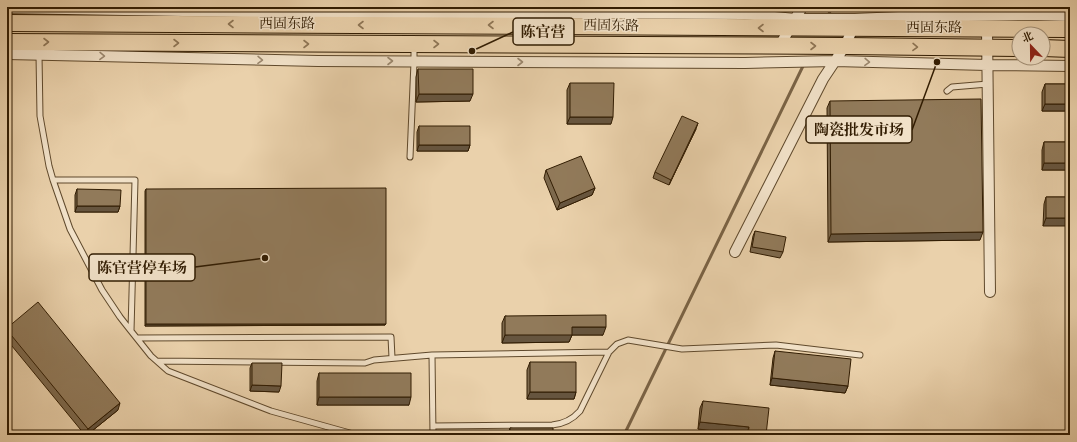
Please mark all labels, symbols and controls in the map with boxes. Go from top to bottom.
street label: 西固东路 [259,15,315,33]
street label: 西固东路 [583,17,639,35]
callout: 陈官营 [513,18,574,45]
street label: 西固东路 [906,19,962,37]
one-way arrow [228,20,234,28]
one-way arrow [358,21,364,29]
one-way arrow [488,21,494,29]
text: 陈官营 [520,23,566,42]
one-way arrow [758,23,764,32]
north arrow [1011,26,1051,66]
text: 北 [1020,29,1035,46]
one-way arrow [43,38,49,46]
one-way arrow [173,39,179,47]
one-way arrow [303,40,309,48]
one-way arrow [433,40,439,49]
one-way arrow [810,42,816,51]
one-way arrow [912,43,918,51]
one-way arrow [99,52,105,61]
one-way arrow [257,55,263,64]
one-way arrow [387,57,393,65]
one-way arrow [864,57,870,66]
one-way arrow [517,58,523,66]
callout: 陶瓷批发市场 [806,116,912,143]
text: 陶瓷批发市场 [814,121,904,140]
callout: 陈官营停车场 [89,254,195,281]
text: 陈官营停车场 [97,259,187,278]

